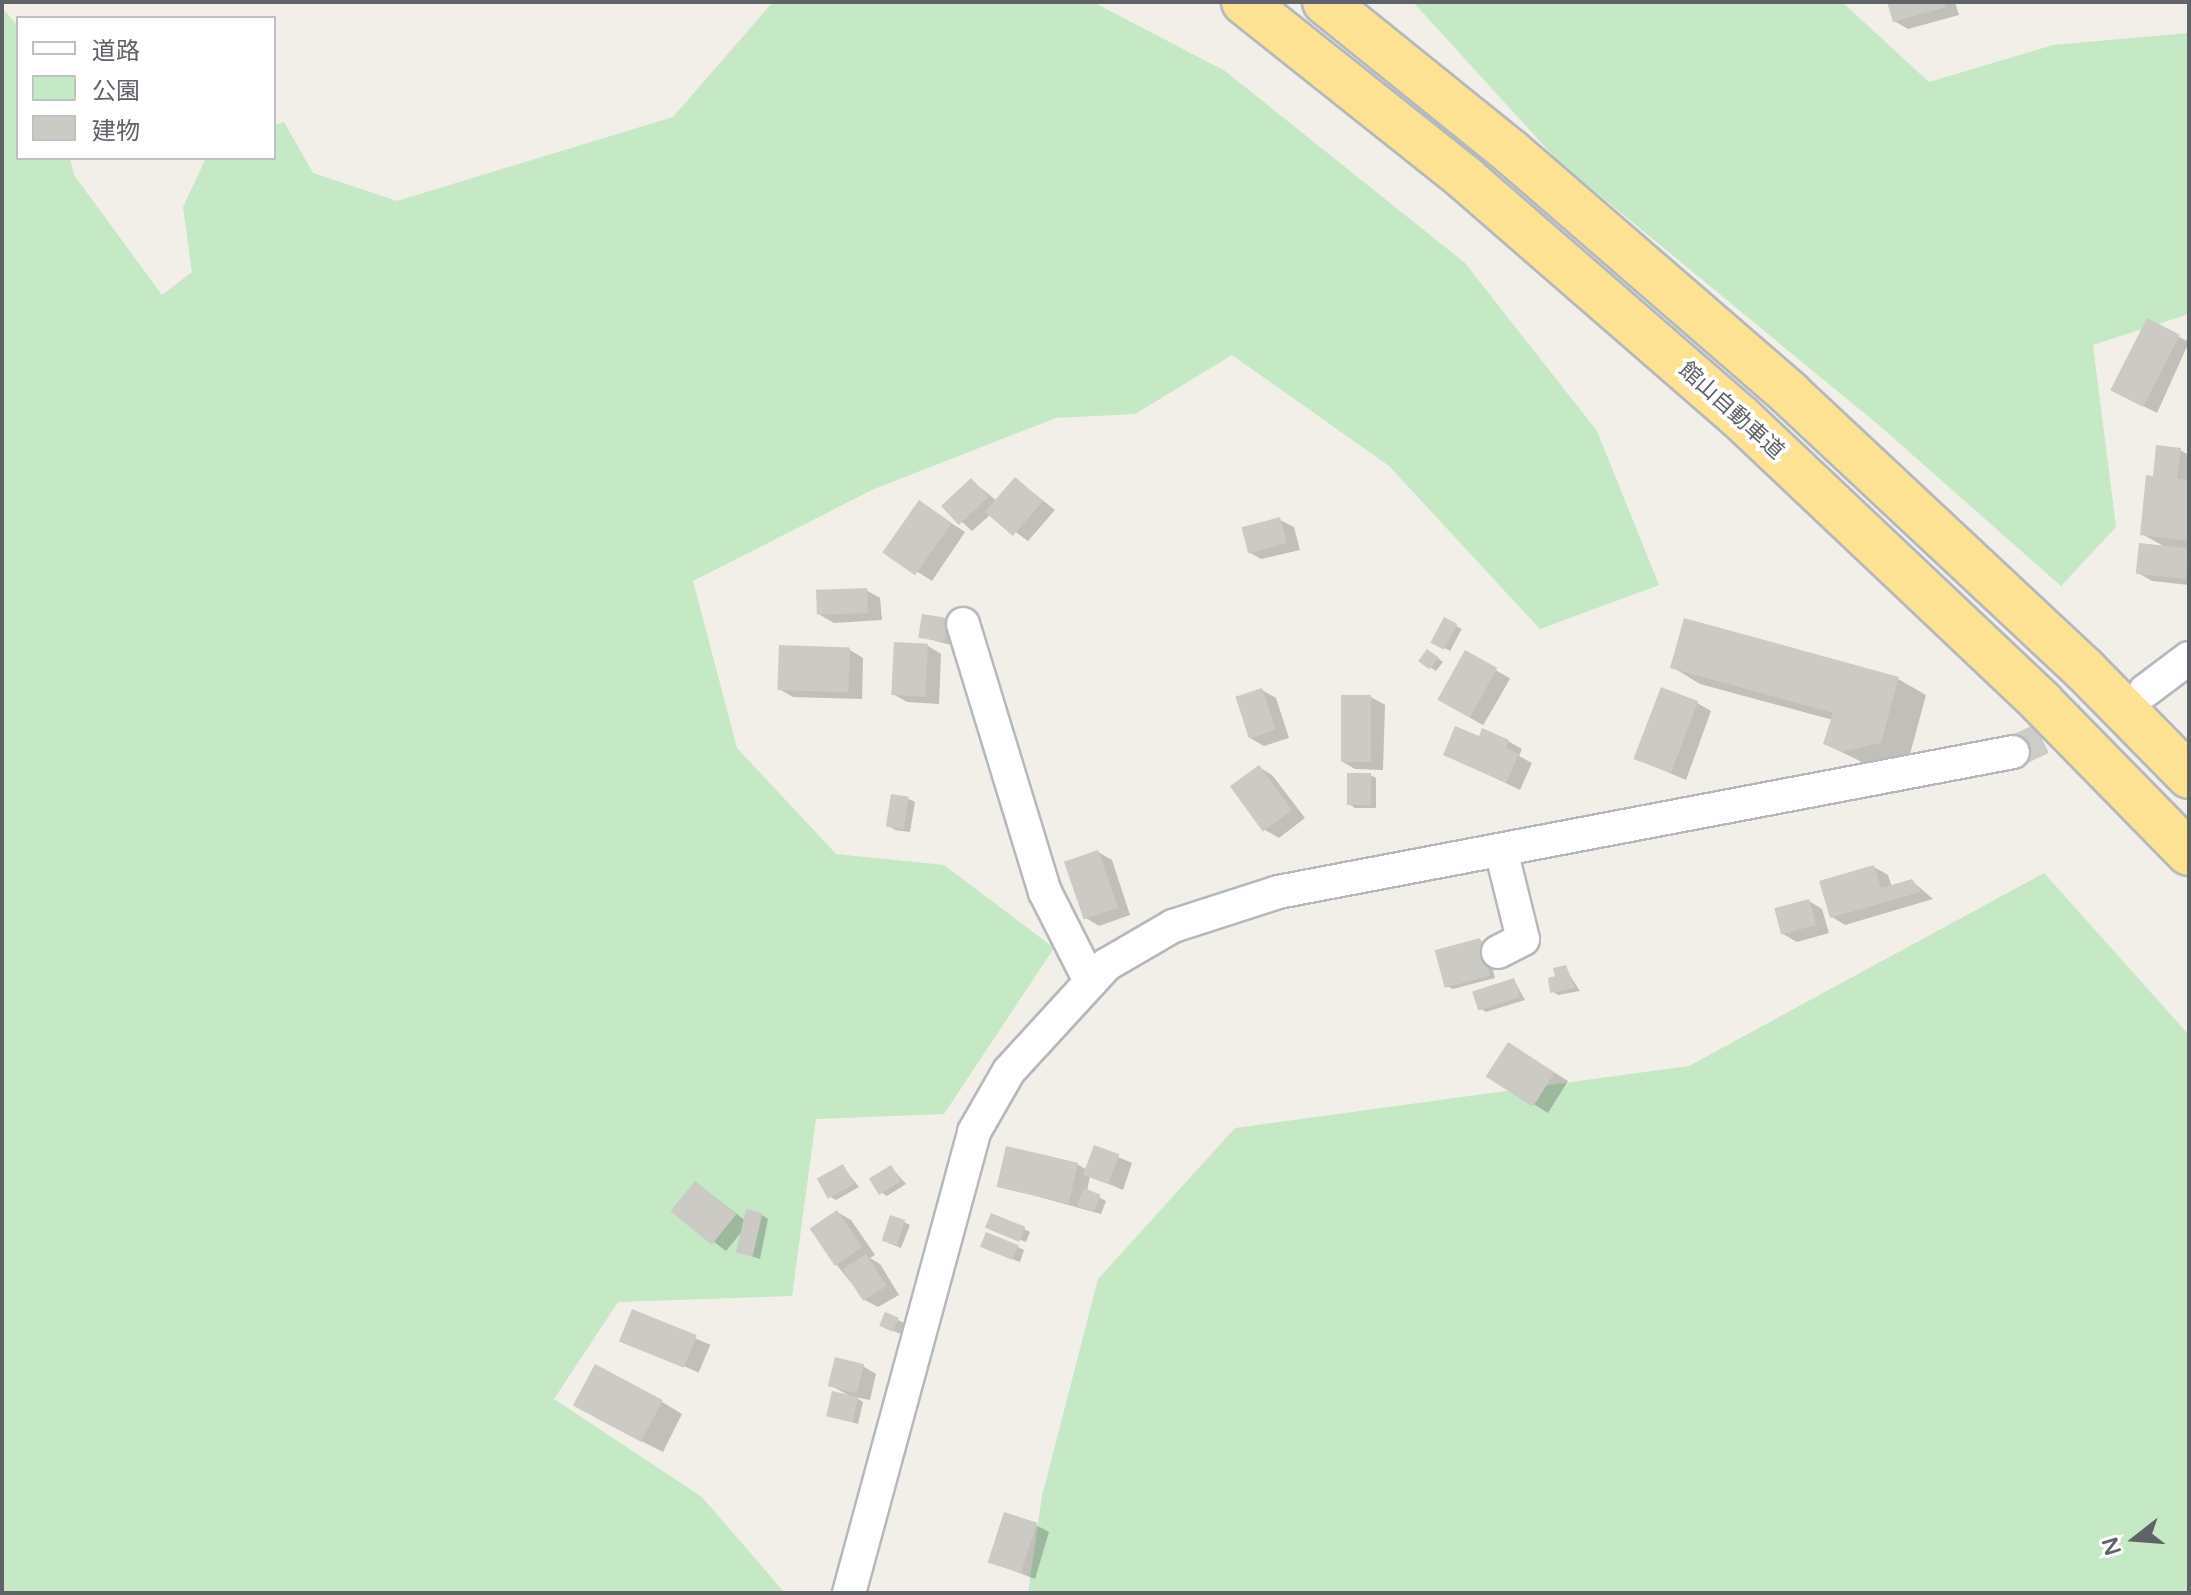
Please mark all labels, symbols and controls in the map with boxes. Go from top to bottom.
legend [16,16,276,160]
text: 道路 [92,37,140,66]
text: 公園 [92,77,140,106]
text: 建物 [92,117,140,146]
street label: 館山自動車道 [1673,357,1789,465]
north arrow [2095,1499,2175,1579]
text: N [2097,1534,2127,1558]

